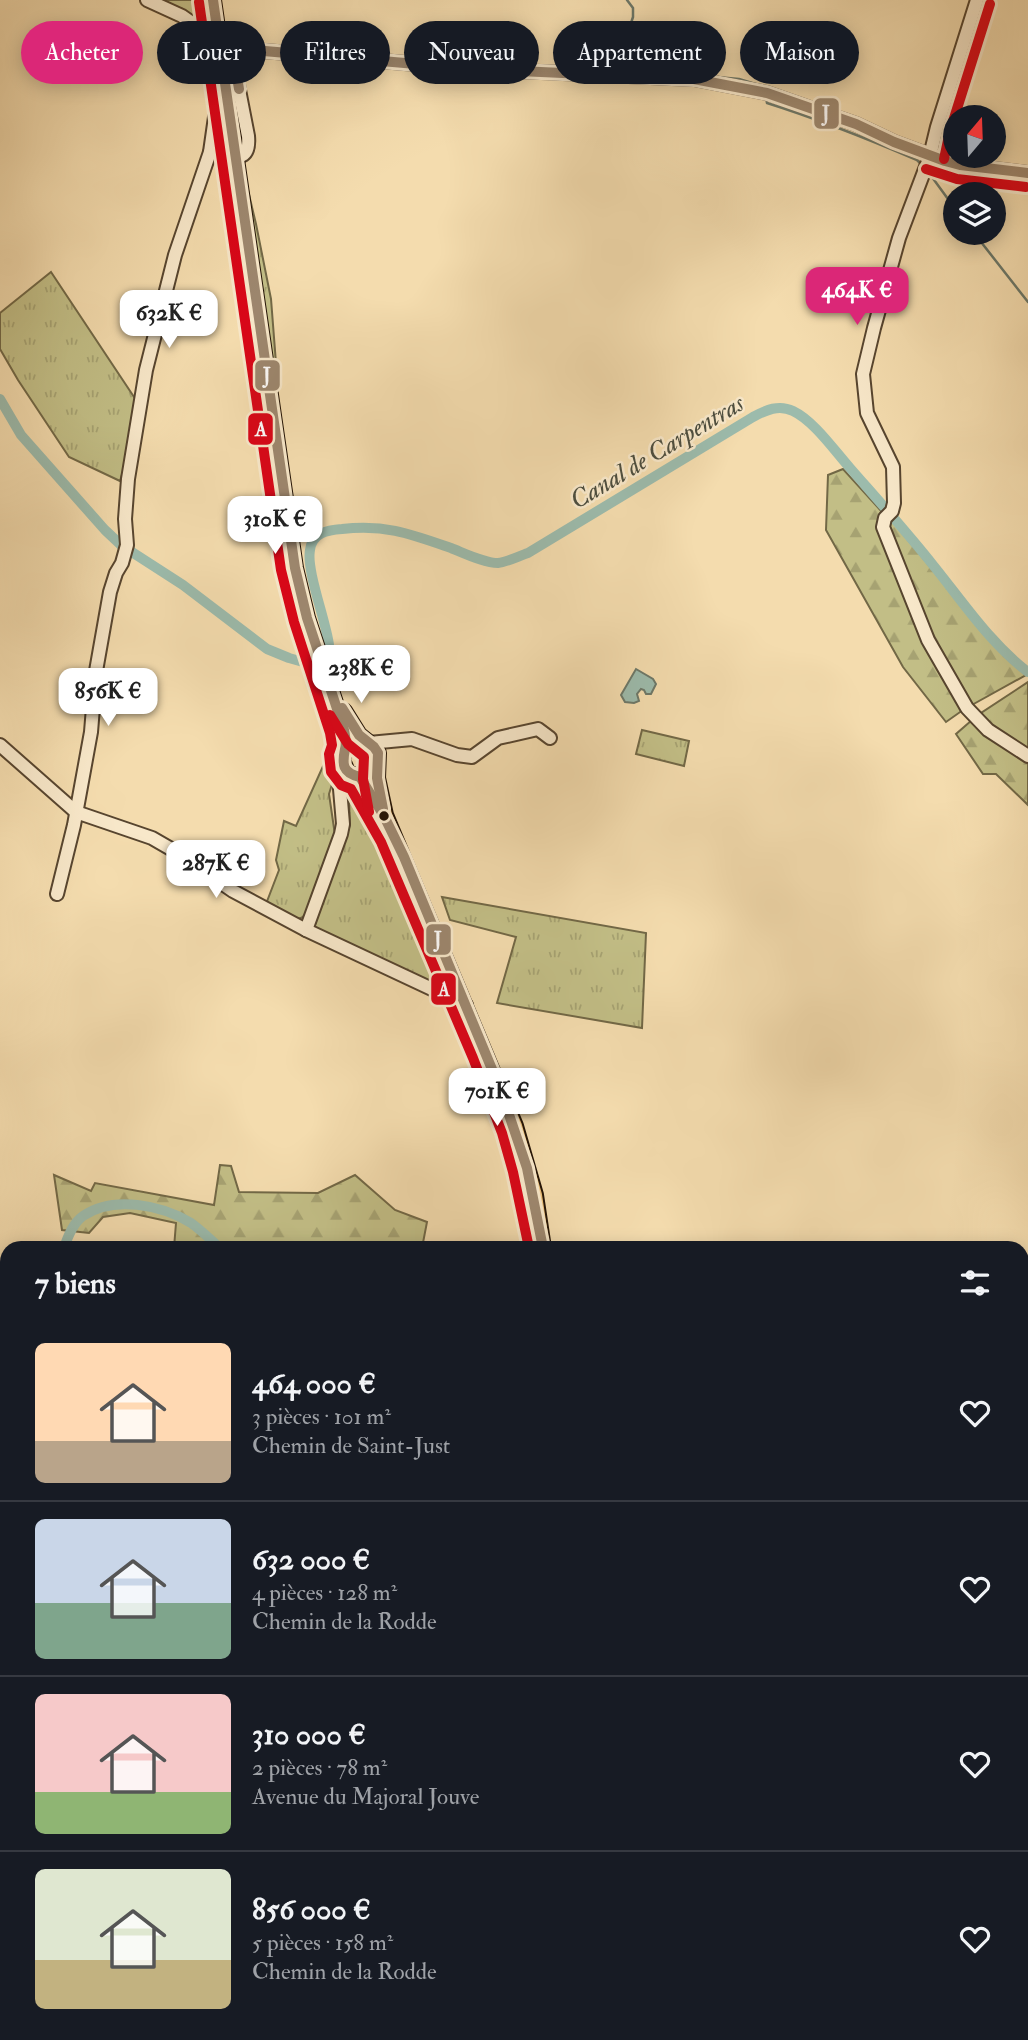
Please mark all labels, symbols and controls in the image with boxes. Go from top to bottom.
chip: Acheter [21,21,143,84]
chip: Louer [157,21,266,84]
chip: Filtres [280,21,390,84]
chip: Nouveau [404,21,539,84]
chip: Appartement [553,21,726,84]
chip: Maison [740,21,859,84]
line badge: J [813,97,840,130]
text: J [821,102,830,126]
north arrow [943,105,1006,168]
map controls [943,105,1006,245]
button: layers [943,182,1006,245]
pin: 464K € [800,268,914,327]
text: 464K € [822,275,892,304]
pin: 632K € [112,290,226,350]
text: 632K € [136,298,202,327]
line badge: J [254,359,281,392]
text: J [262,364,271,388]
water label: Canal de Carpentras [564,387,751,517]
line badge: A [247,412,274,446]
text: A [254,418,268,442]
pin: 310K € [218,496,332,556]
text: 310K € [243,504,307,533]
pin: 238K € [304,646,418,705]
text: 238K € [328,653,394,682]
pin: 856K € [51,668,165,728]
text: 856K € [75,676,141,705]
unlabelled marker [377,809,391,823]
pin: 287K € [159,841,273,900]
text: 287K € [182,848,250,877]
line badge: J [425,923,452,956]
text: J [433,928,442,952]
line badge: A [430,972,457,1006]
text: A [437,978,451,1002]
pin: 701K € [440,1068,554,1128]
text: 701K € [465,1076,529,1105]
icon: filters [956,1264,994,1302]
text: 7 biens [35,1265,116,1302]
text: 464 000 € [252,1365,376,1402]
icon: home [91,1371,175,1455]
icon: heart [956,1394,994,1432]
text: 3 pièces · 101 m² [252,1402,391,1431]
text: Chemin de Saint-Just [252,1431,450,1460]
text: 632 000 € [252,1541,370,1578]
icon: home [91,1547,175,1631]
icon: heart [956,1570,994,1608]
text: 4 pièces · 128 m² [252,1578,397,1607]
text: Chemin de la Rodde [252,1607,437,1636]
text: 310 000 € [252,1716,366,1753]
icon: home [91,1722,175,1806]
icon: heart [956,1745,994,1783]
text: 2 pièces · 78 m² [252,1753,387,1782]
text: Avenue du Majoral Jouve [252,1782,479,1811]
text: 856 000 € [252,1891,371,1928]
icon: home [91,1897,175,1981]
icon: heart [956,1920,994,1958]
text: 5 pièces · 158 m² [252,1928,393,1957]
text: Chemin de la Rodde [252,1957,437,1986]

